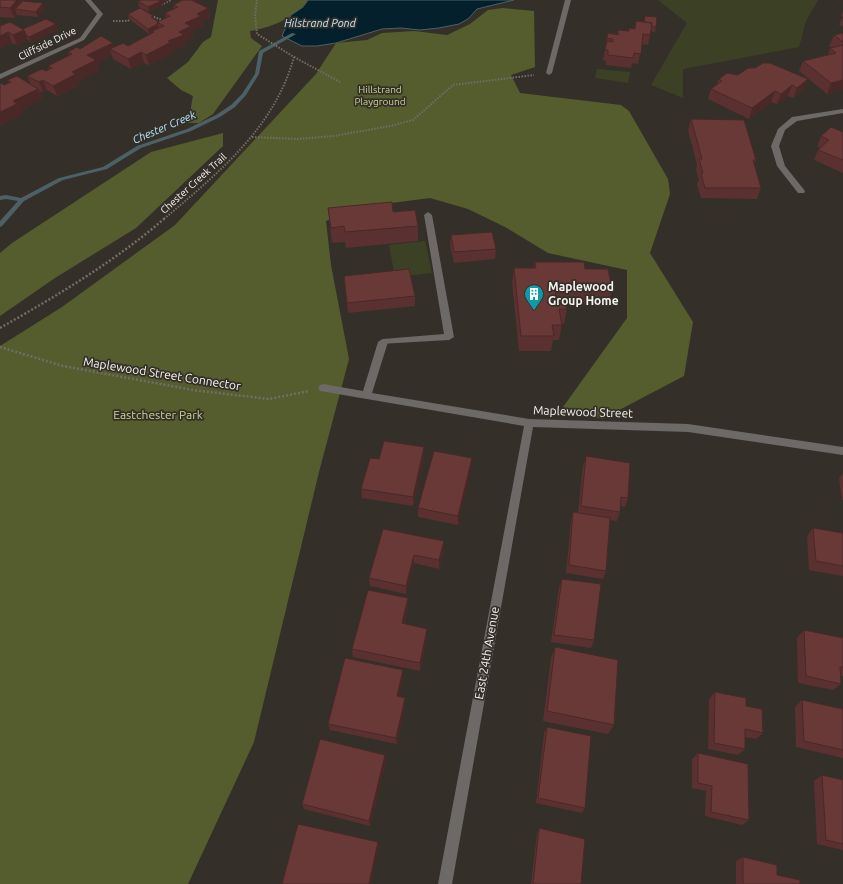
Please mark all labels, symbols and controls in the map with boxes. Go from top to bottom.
water label: Hilstrand Pond [284,17,357,29]
street label: Cliffside Drive [17,25,78,62]
park label: Hillstrand Playground [354,84,406,107]
water label: Chester Creek [131,108,198,146]
street label: Chester Creek Trail [158,151,229,216]
place label: Maplewood Group Home [548,280,619,307]
building icon: Maplewood Group Home [523,283,545,311]
street label: Maplewood Street Connector [82,355,242,392]
street label: Maplewood Street [533,403,633,420]
park label: Eastchester Park [113,408,203,421]
street label: East 24th Avenue [472,606,501,700]

